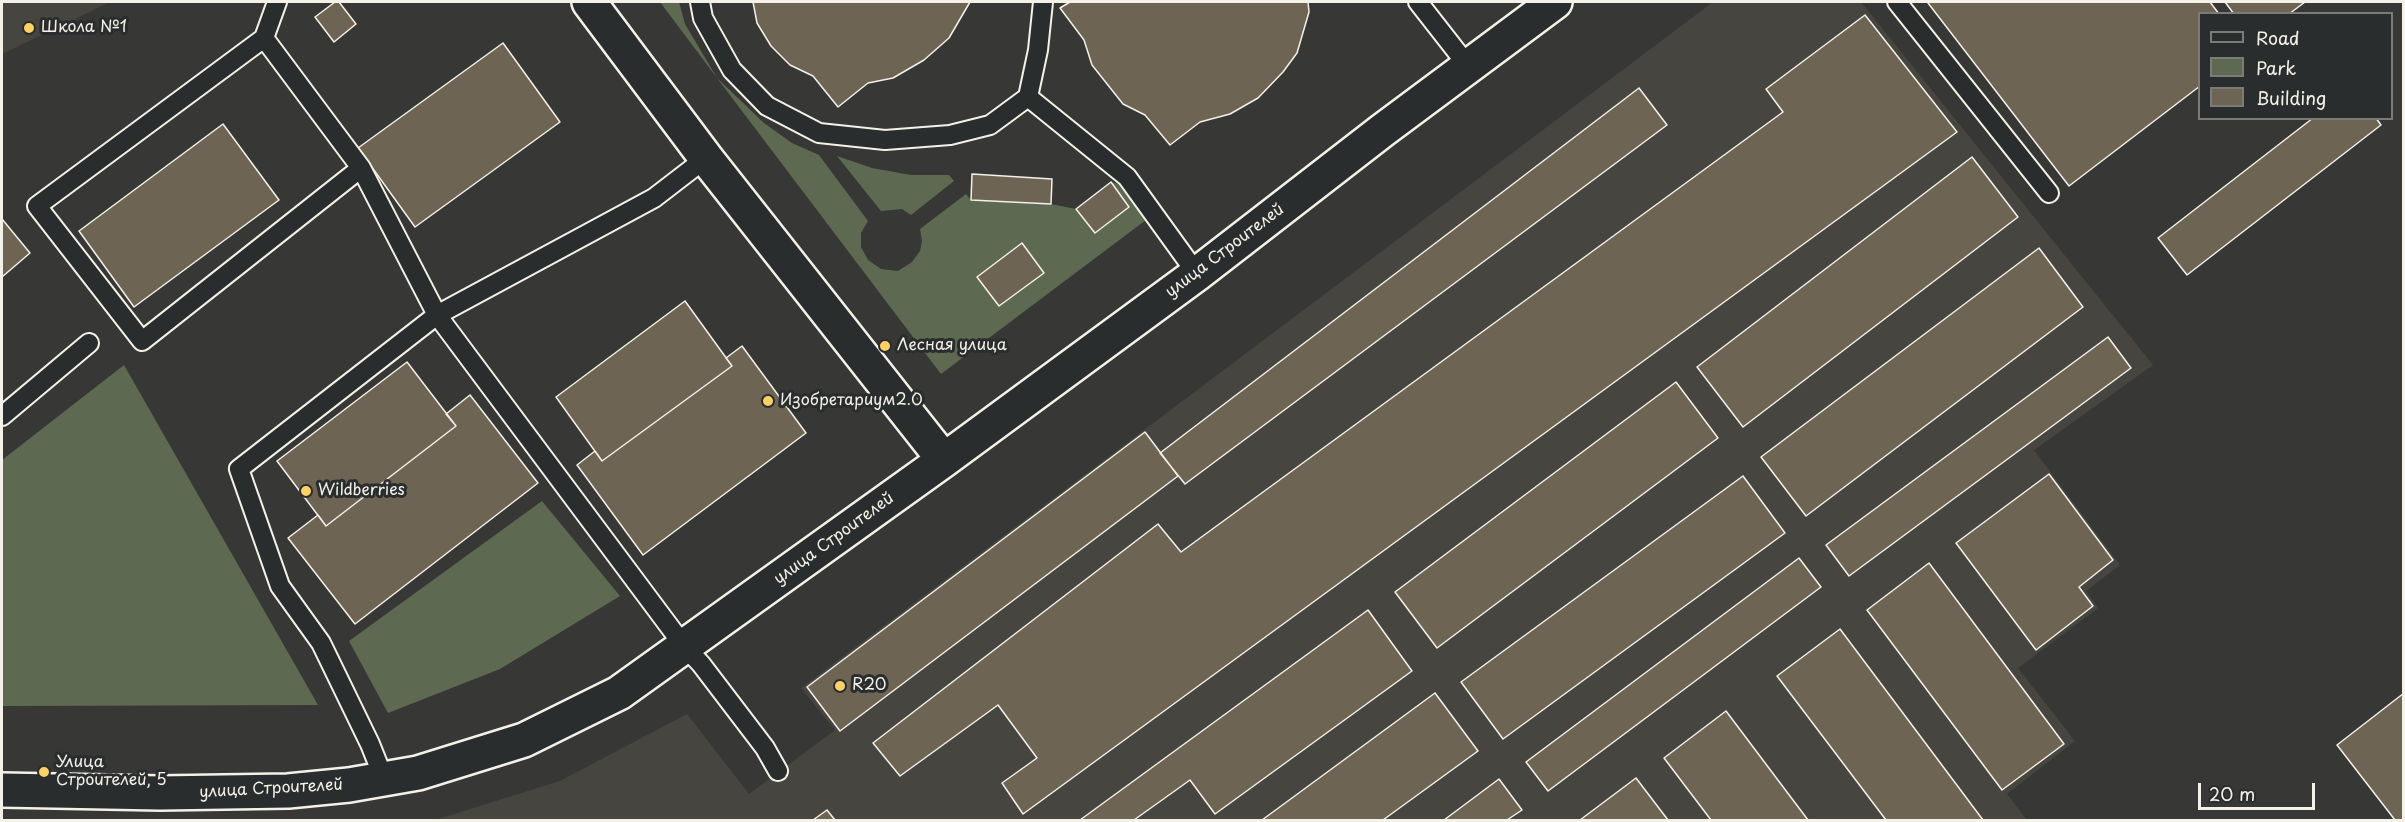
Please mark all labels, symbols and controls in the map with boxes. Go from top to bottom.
legend [2198,12,2393,120]
place label: Школа №1 [41,18,127,38]
marker: Школа №1 [22,21,36,35]
text: Road [2256,24,2300,51]
text: Park [2256,54,2296,81]
text: Building [2256,84,2326,111]
street label: улица Строителей [1162,200,1288,302]
place label: Лесная улица [897,336,1007,356]
marker: Лесная улица [878,339,892,353]
place label: Изобретариум2.0 [780,391,923,411]
marker: Изобретариум2.0 [761,394,775,408]
place label: Wildberries [318,481,405,501]
marker: Wildberries [299,484,313,498]
street label: улица Строителей [770,489,898,589]
place label: R20 [852,676,887,696]
marker: R20 [833,679,847,693]
place label: Улица Строителей, 5 [56,753,166,791]
marker: Улица Строителей, 5 [37,765,51,779]
scale bar [2201,771,2318,809]
street label: улица Строителей [199,776,343,802]
text: 20 m [2209,780,2255,807]

